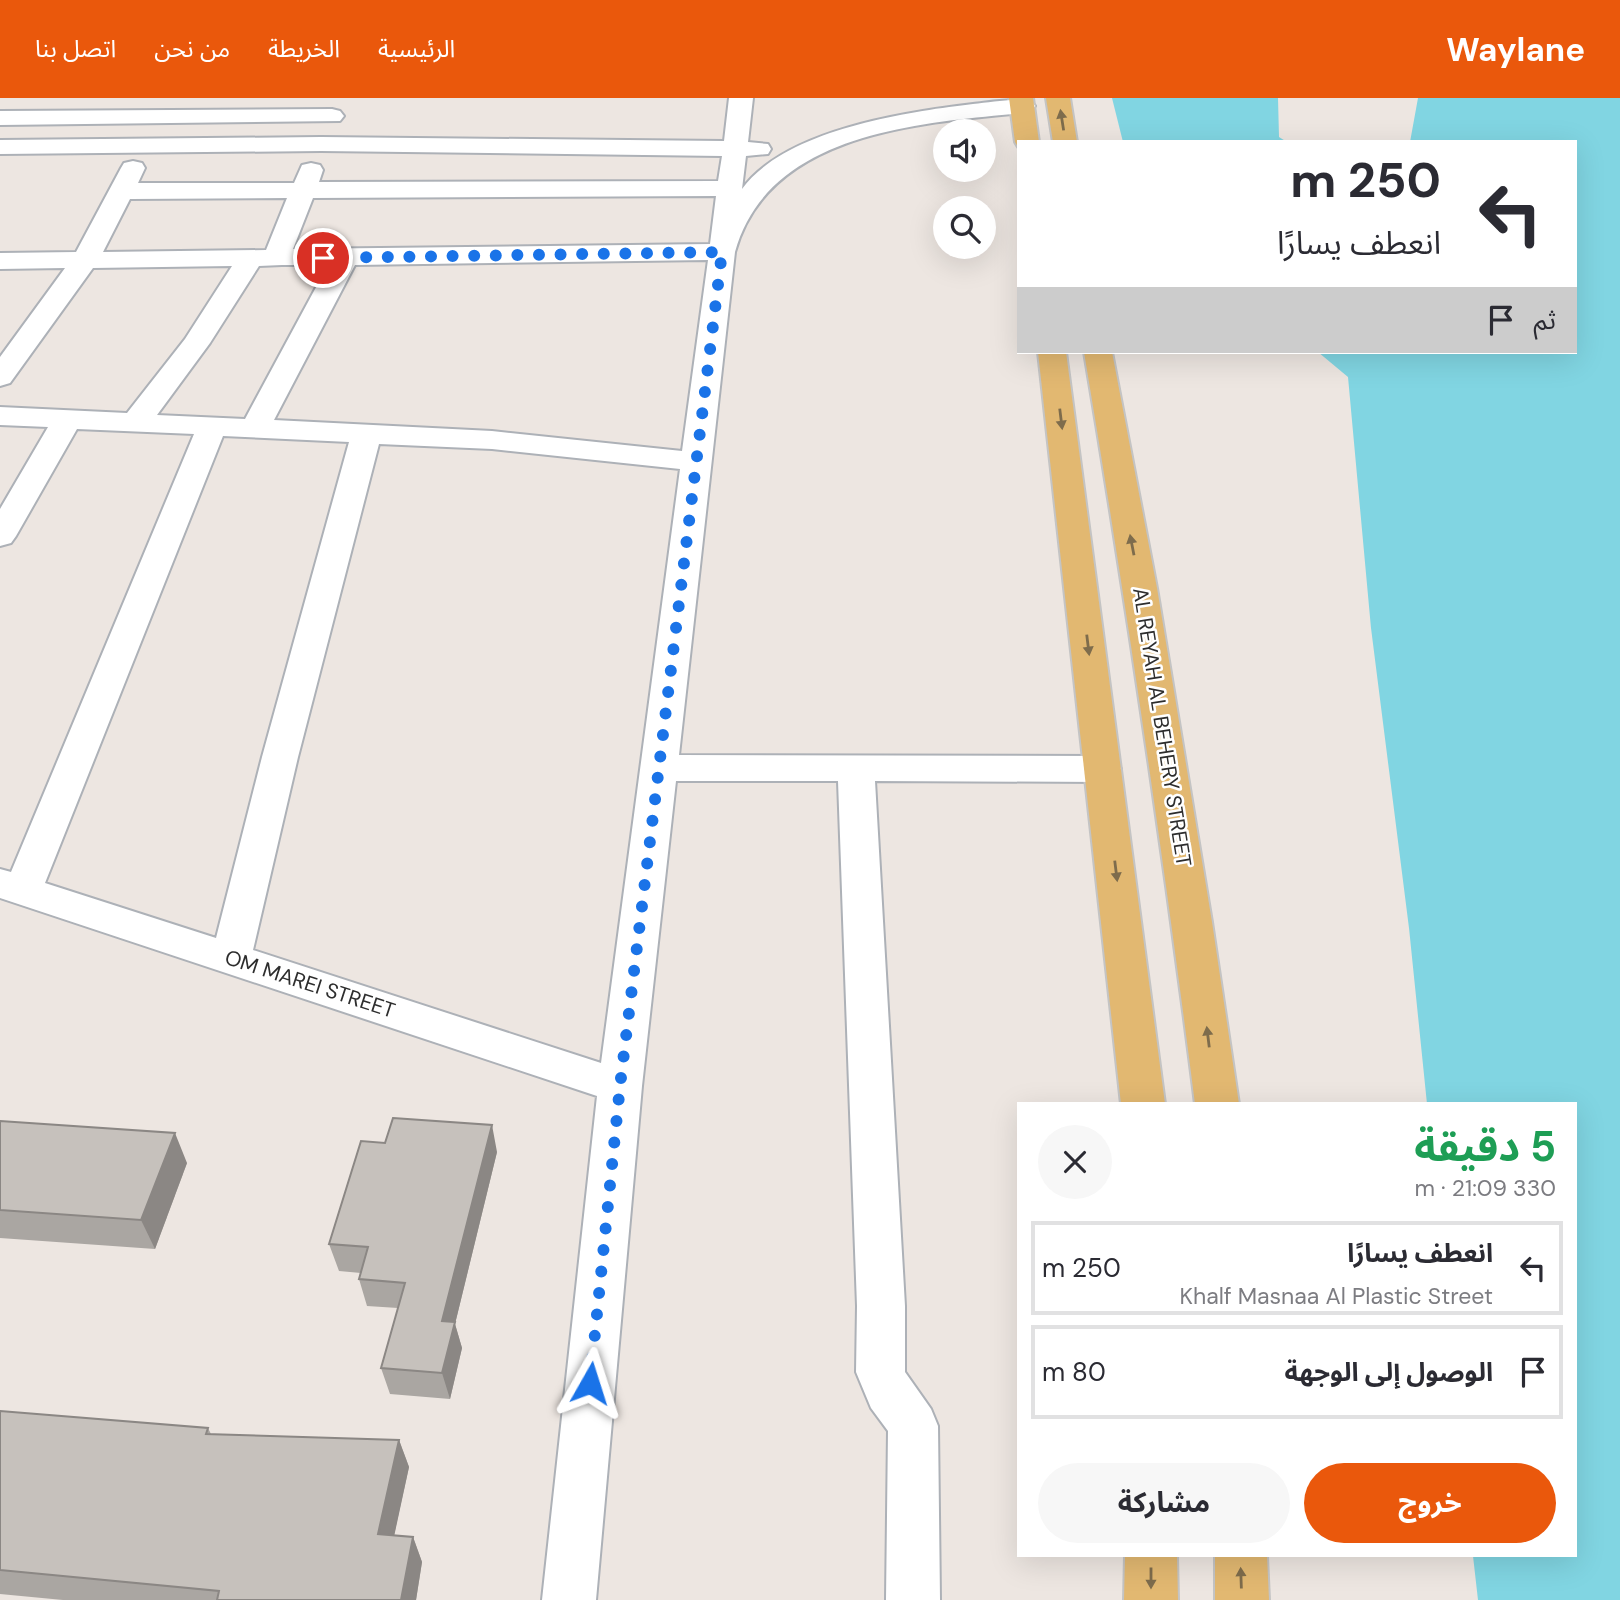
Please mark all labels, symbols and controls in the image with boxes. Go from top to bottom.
text: Waylane [1446,28,1585,71]
text: اتصل بنا [35,33,116,64]
text: من نحن [154,33,230,64]
text: الخريطة [268,33,340,64]
text: الرئيسية [378,33,455,64]
one-way arrow [1056,109,1067,131]
map controls [933,119,996,259]
button: sound [933,119,996,182]
text: 250 m [1290,148,1441,212]
icon: left [1465,168,1556,259]
button: search [933,196,996,259]
text: انعطف يسارًا [1277,222,1441,264]
pin [293,228,353,288]
icon: arrive [304,239,342,277]
icon: arrive [1482,301,1520,339]
text: ثم [1534,303,1556,337]
one-way arrow [1055,409,1066,431]
one-way arrow [1127,534,1138,556]
street label: AL REYAH AL BEHERY STREET [1126,586,1198,869]
one-way arrow [1083,634,1094,656]
one-way arrow [1110,860,1121,882]
street label: OM MAREI STREET [221,943,399,1025]
one-way arrow [1203,1025,1214,1047]
text: 5 دقيقة [1414,1119,1556,1174]
button: close [1038,1125,1112,1199]
text: 330 m · 21:09 [1414,1173,1556,1203]
text: انعطف يسارًا [1347,1236,1493,1270]
icon: left [1514,1249,1552,1287]
text: 250 m [1042,1251,1121,1285]
text: Khalf Masnaa Al Plastic Street [1179,1281,1493,1311]
position arrow [553,1346,627,1420]
icon: arrive [1514,1353,1552,1391]
text: 80 m [1042,1355,1106,1389]
text: الوصول إلى الوجهة [1284,1355,1493,1389]
button: مشاركة [1038,1463,1290,1543]
button: خروج [1304,1463,1556,1543]
one-way arrow [1145,1567,1157,1589]
one-way arrow [1236,1567,1247,1589]

